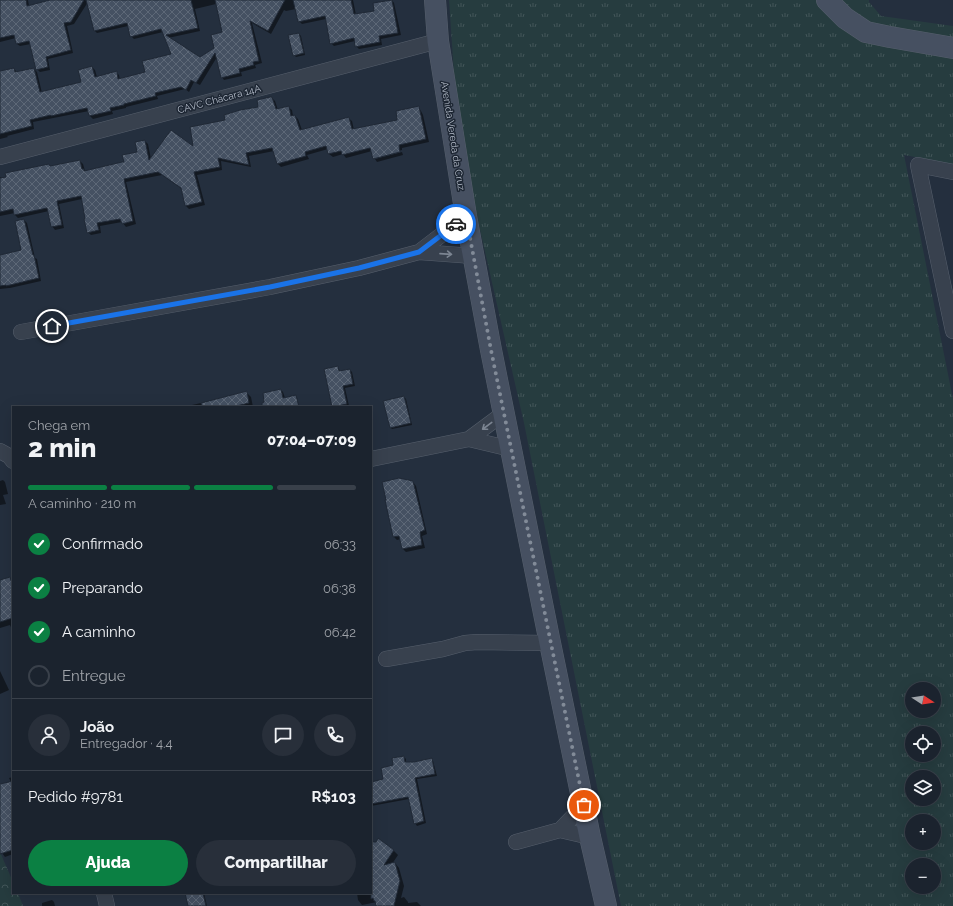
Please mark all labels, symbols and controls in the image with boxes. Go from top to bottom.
street label: Avenida Vereda da Cruz [439,81,467,191]
street label: CAVC Chácara 14A [176,83,262,115]
courier [436,204,476,244]
icon: car [445,213,467,235]
one-way arrow [439,251,452,258]
pin [35,309,69,343]
icon: home [41,315,63,337]
text: Chega em [28,418,90,433]
one-way arrow [481,422,492,430]
text: 07:04–07:09 [267,431,356,449]
text: 2 min [28,433,96,463]
text: A caminho · 210 m [28,496,136,511]
icon: check [28,533,50,555]
text: Confirmado [62,535,143,553]
text: 06:33 [324,537,356,552]
icon: check [28,577,50,599]
text: Preparando [62,579,143,597]
text: 06:38 [323,581,356,596]
icon: check [28,621,50,643]
text: A caminho [62,623,135,641]
text: 06:42 [324,625,356,640]
text: Entregue [62,667,126,685]
north arrow [905,682,941,718]
map controls [905,682,941,894]
button: person [28,714,70,756]
button: chat [262,714,304,756]
button: phone [314,714,356,756]
text: João [80,718,114,736]
button: locate [905,726,941,762]
text: Entregador · 4.4 [80,736,173,751]
button: layers [905,770,941,806]
text: Pedido #9781 [28,788,123,806]
text: R$103 [312,788,356,806]
pin [567,788,601,822]
icon: bag [573,794,595,816]
button: + [905,814,941,850]
button: Ajuda [28,840,188,886]
button: Compartilhar [196,840,356,886]
button: − [905,858,941,894]

